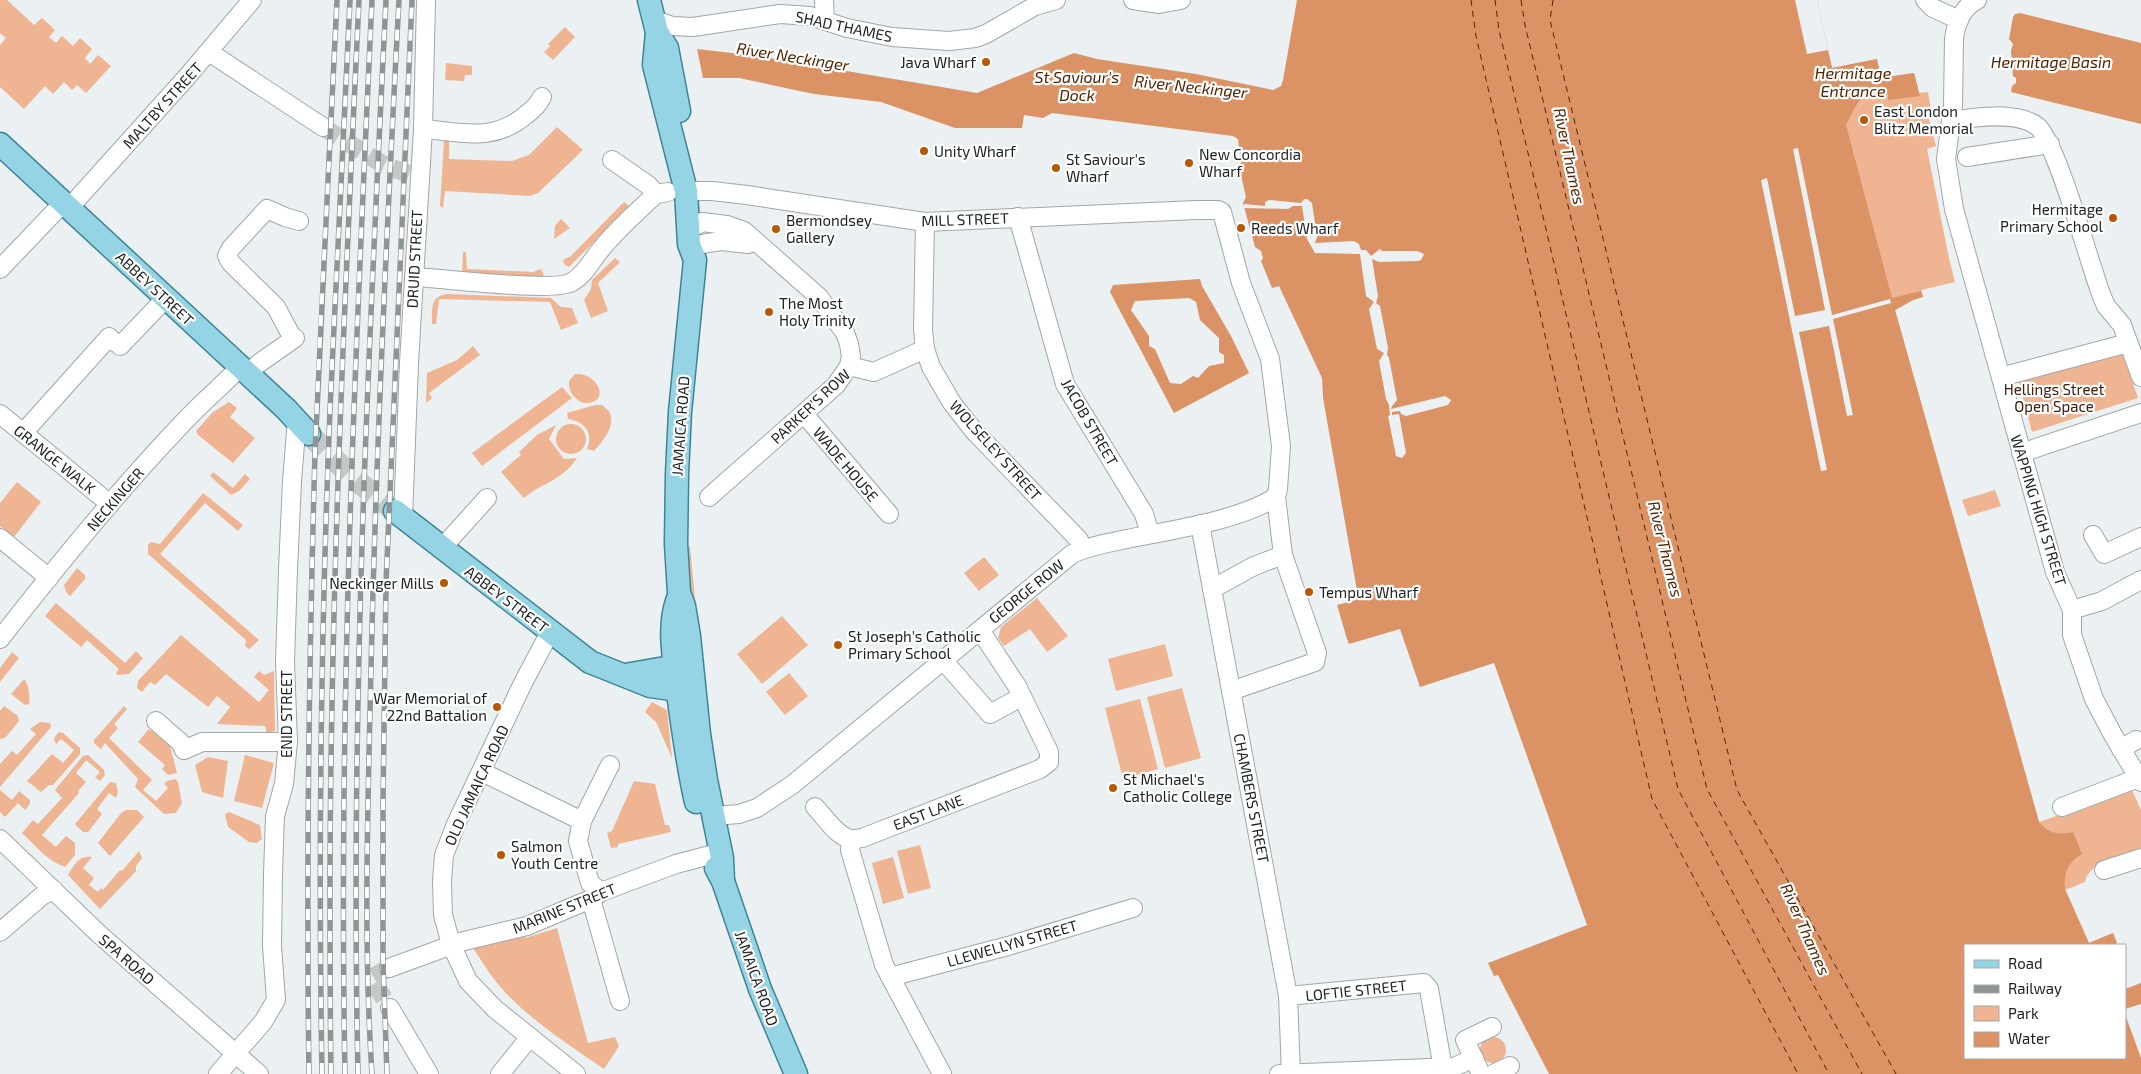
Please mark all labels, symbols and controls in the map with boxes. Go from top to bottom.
street label: SHAD THAMES [794,7,894,45]
water label: River Neckinger [735,38,851,74]
water label: Hermitage Basin [1991,52,2111,71]
place label: Java Wharf [901,53,976,71]
marker: Java Wharf [980,56,992,68]
street label: MALTBY STREET [119,58,206,152]
water label: Hermitage Entrance [1815,63,1892,100]
water label: St Saviour's Dock [1035,67,1119,104]
water label: River Neckinger [1133,71,1249,101]
place label: East London Blitz Memorial [1874,102,1974,137]
water label: River Thames [1550,106,1590,206]
marker: East London Blitz Memorial [1858,114,1870,126]
place label: Unity Wharf [934,142,1016,160]
marker: Unity Wharf [918,145,930,157]
place label: New Concordia Wharf [1199,145,1301,180]
place label: St Saviour's Wharf [1066,150,1146,185]
marker: New Concordia Wharf [1183,157,1195,169]
marker: St Saviour's Wharf [1050,162,1062,174]
place label: Hermitage Primary School [2000,200,2104,235]
street label: MILL STREET [921,208,1009,230]
street label: DRUID STREET [402,209,426,309]
place label: Bermondsey Gallery [786,211,872,246]
marker: Hermitage Primary School [2107,212,2119,224]
place label: Reeds Wharf [1251,219,1339,237]
marker: Reeds Wharf [1235,222,1247,234]
marker: Bermondsey Gallery [770,223,782,235]
street label: ABBEY STREET [112,247,198,329]
place label: The Most Holy Trinity [779,294,855,329]
marker: The Most Holy Trinity [763,306,775,318]
street label: PARKER'S ROW [767,365,853,447]
street label: JAMAICA ROAD [668,375,692,477]
street label: JACOB STREET [1058,375,1122,469]
park label: Hellings Street Open Space [2004,380,2104,415]
street label: WOLSELEY STREET [946,396,1046,504]
street label: GRANGE WALK [11,421,99,497]
street label: WADE HOUSE [810,423,882,505]
street label: WAPPING HIGH STREET [2007,432,2071,588]
street label: NECKINGER [83,464,147,534]
water label: River Thames [1645,499,1687,599]
street label: GEORGE ROW [985,555,1067,627]
street label: ABBEY STREET [462,562,552,636]
place label: Neckinger Mills [329,574,434,592]
marker: Neckinger Mills [438,577,450,589]
place label: Tempus Wharf [1319,583,1418,601]
marker: Tempus Wharf [1303,586,1315,598]
place label: St Joseph's Catholic Primary School [848,627,981,662]
marker: St Joseph's Catholic Primary School [832,639,844,651]
street label: ENID STREET [277,670,295,758]
place label: War Memorial of 22nd Battalion [373,689,487,724]
marker: War Memorial of 22nd Battalion [491,701,503,713]
street label: OLD JAMAICA ROAD [440,722,512,848]
street label: CHAMBERS STREET [1231,732,1273,865]
place label: St Michael's Catholic College [1123,770,1232,805]
marker: St Michael's Catholic College [1107,782,1119,794]
street label: EAST LANE [890,790,966,834]
place label: Salmon Youth Centre [511,837,598,872]
marker: Salmon Youth Centre [495,849,507,861]
street label: MARINE STREET [510,879,619,937]
water label: River Thames [1777,880,1835,978]
street label: LLEWELLYN STREET [945,916,1080,970]
street label: JAMAICA ROAD [731,928,783,1028]
street label: SPA ROAD [96,930,158,988]
legend [1964,944,2126,1059]
text: Road [2008,954,2043,972]
street label: LOFTIE STREET [1304,976,1408,1004]
text: Railway [2008,979,2062,997]
text: Park [2008,1004,2039,1022]
text: Water [2008,1029,2050,1047]

